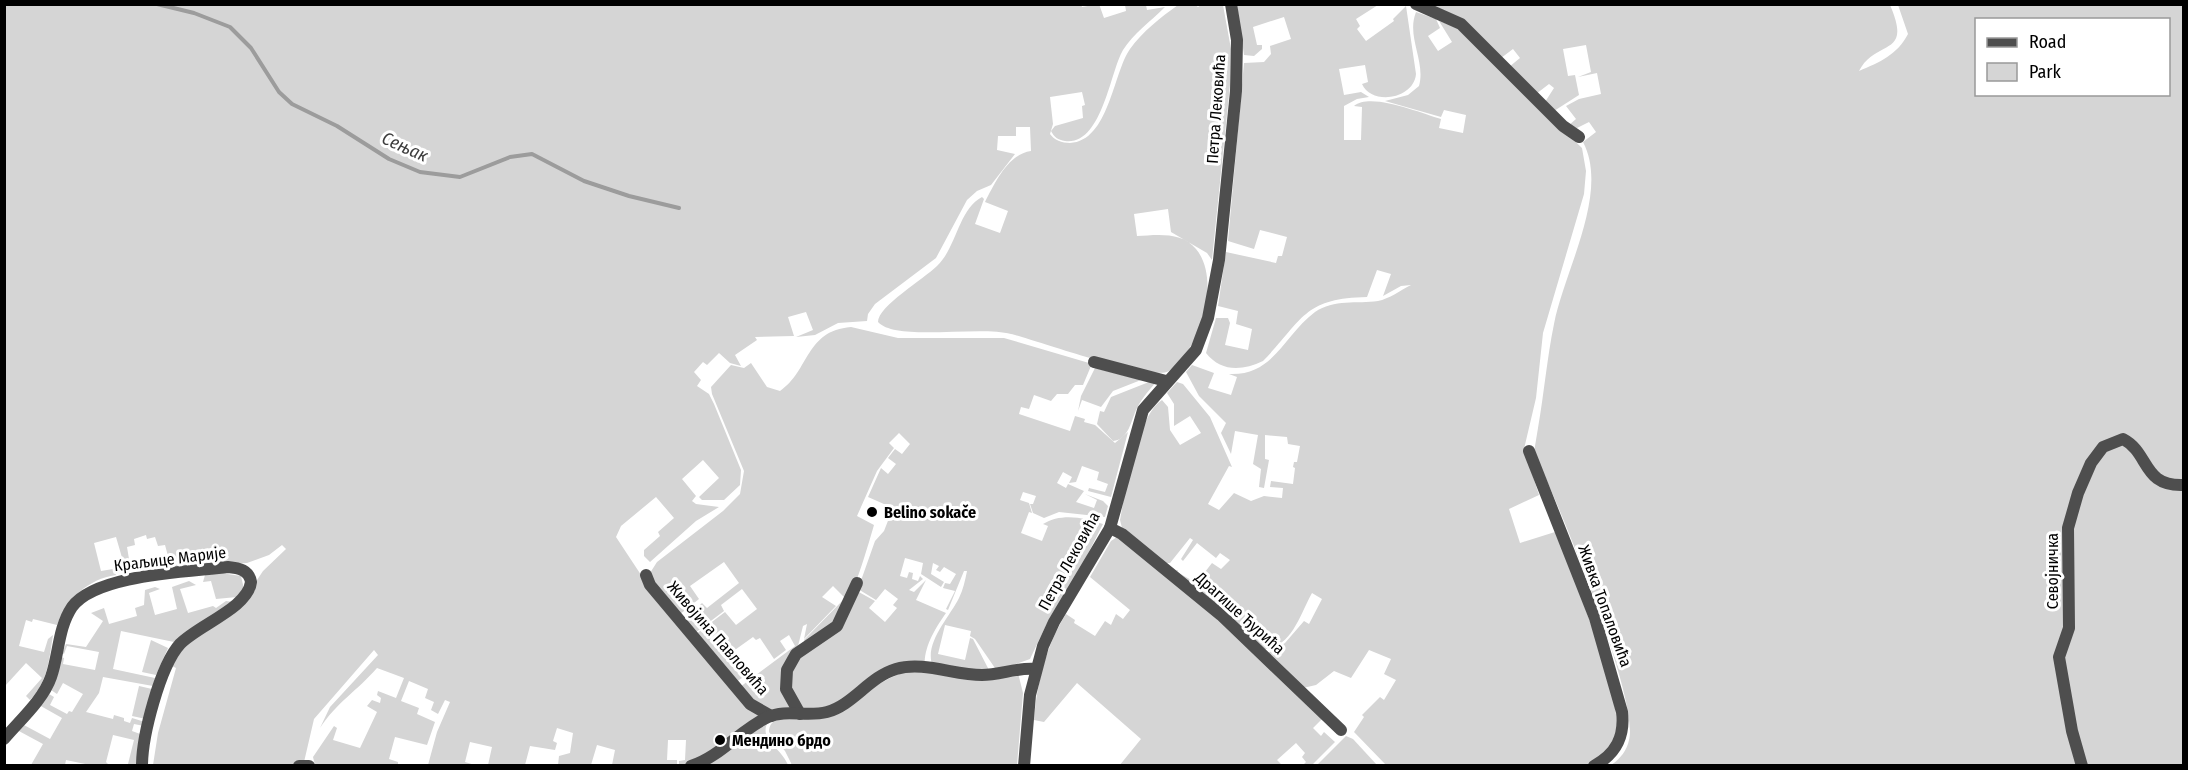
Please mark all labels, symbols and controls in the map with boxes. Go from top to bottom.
legend [1975,18,2170,96]
text: Road [2029,31,2066,53]
street label: Петра Лековића [1203,53,1229,164]
text: Park [2029,61,2062,83]
water label: Сењак [378,127,432,167]
place label: Belino sokače [884,503,976,522]
marker: Belino sokače [865,505,879,519]
street label: Петра Лековића [1034,508,1104,614]
street label: Севојничка [2043,533,2062,609]
street label: Живка Топаловића [1574,542,1636,670]
street label: Краљице Марије [113,543,227,575]
street label: Драгише Ђурића [1191,567,1289,658]
street label: Живојина Павловића [663,577,773,699]
place label: Мендино брдо [732,731,831,750]
marker: Мендино брдо [713,733,727,747]

